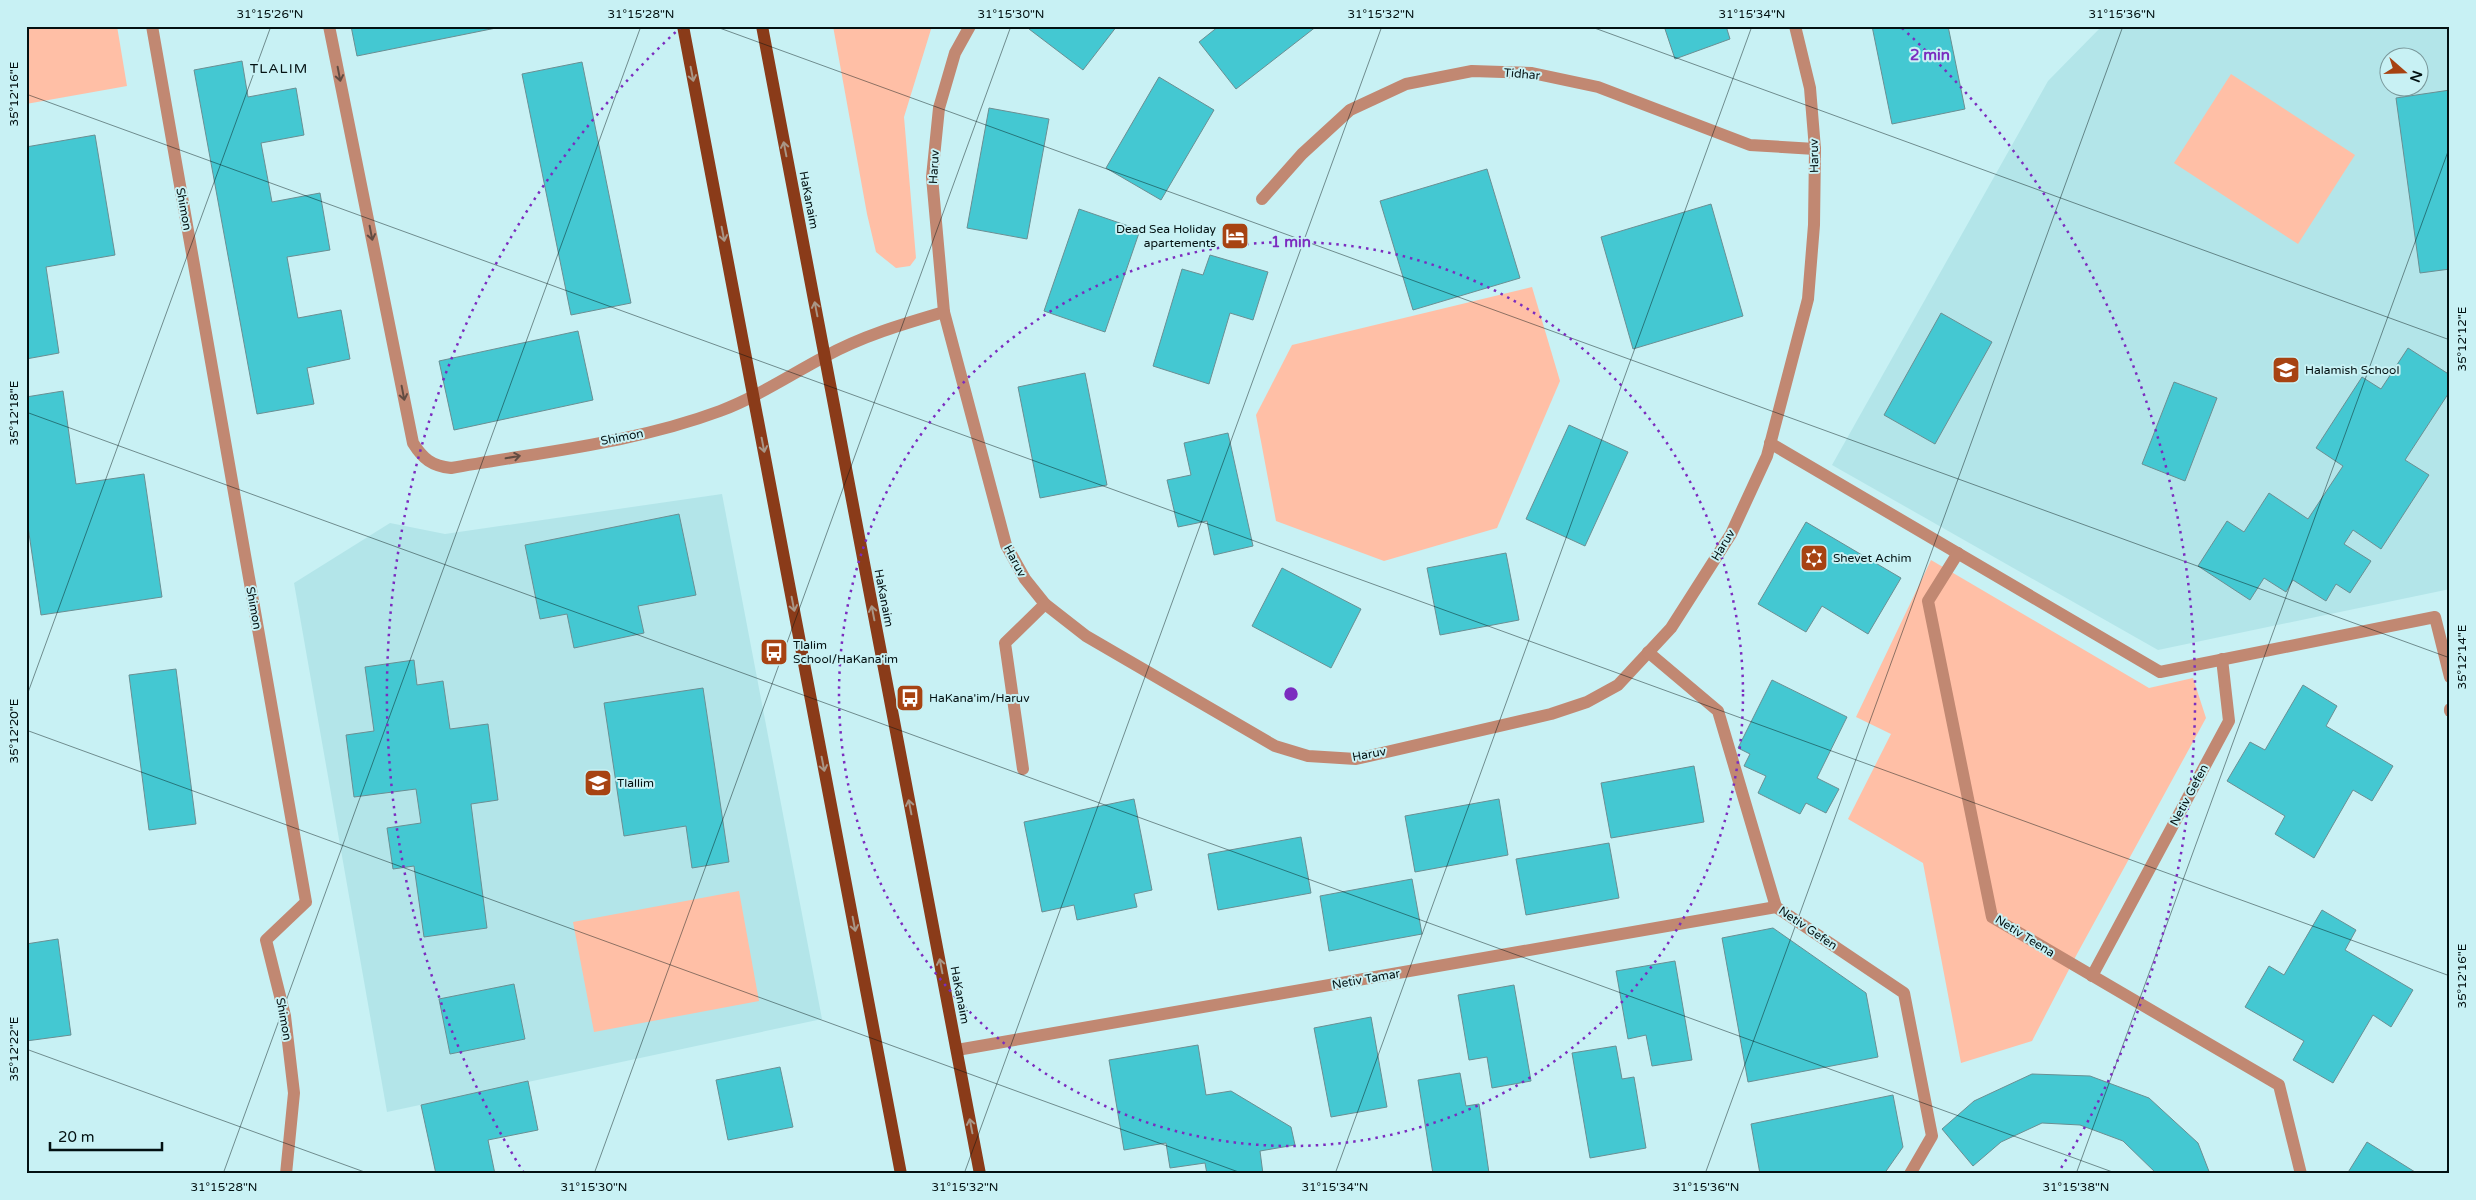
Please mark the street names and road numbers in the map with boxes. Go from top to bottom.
street label: Tidhar [1503,65,1541,83]
street label: Haruv [1807,138,1821,173]
street label: Haruv [926,149,942,184]
street label: HaKanaim [797,170,821,230]
street label: Shimon [173,187,195,231]
street label: Shimon [599,426,645,448]
street label: Haruv [1708,526,1738,563]
street label: Haruv [1001,543,1029,580]
street label: HaKanaim [872,568,896,628]
street label: Shimon [243,586,265,630]
street label: Haruv [1351,744,1388,764]
street label: Netiv Gefen [2167,762,2211,828]
street label: Netiv Gefen [1776,903,1840,953]
street label: Netiv Teena [1993,912,2057,960]
street label: HaKanaim [948,965,972,1025]
street label: Netiv Tamar [1331,966,1401,992]
street label: Shimon [273,997,295,1041]

